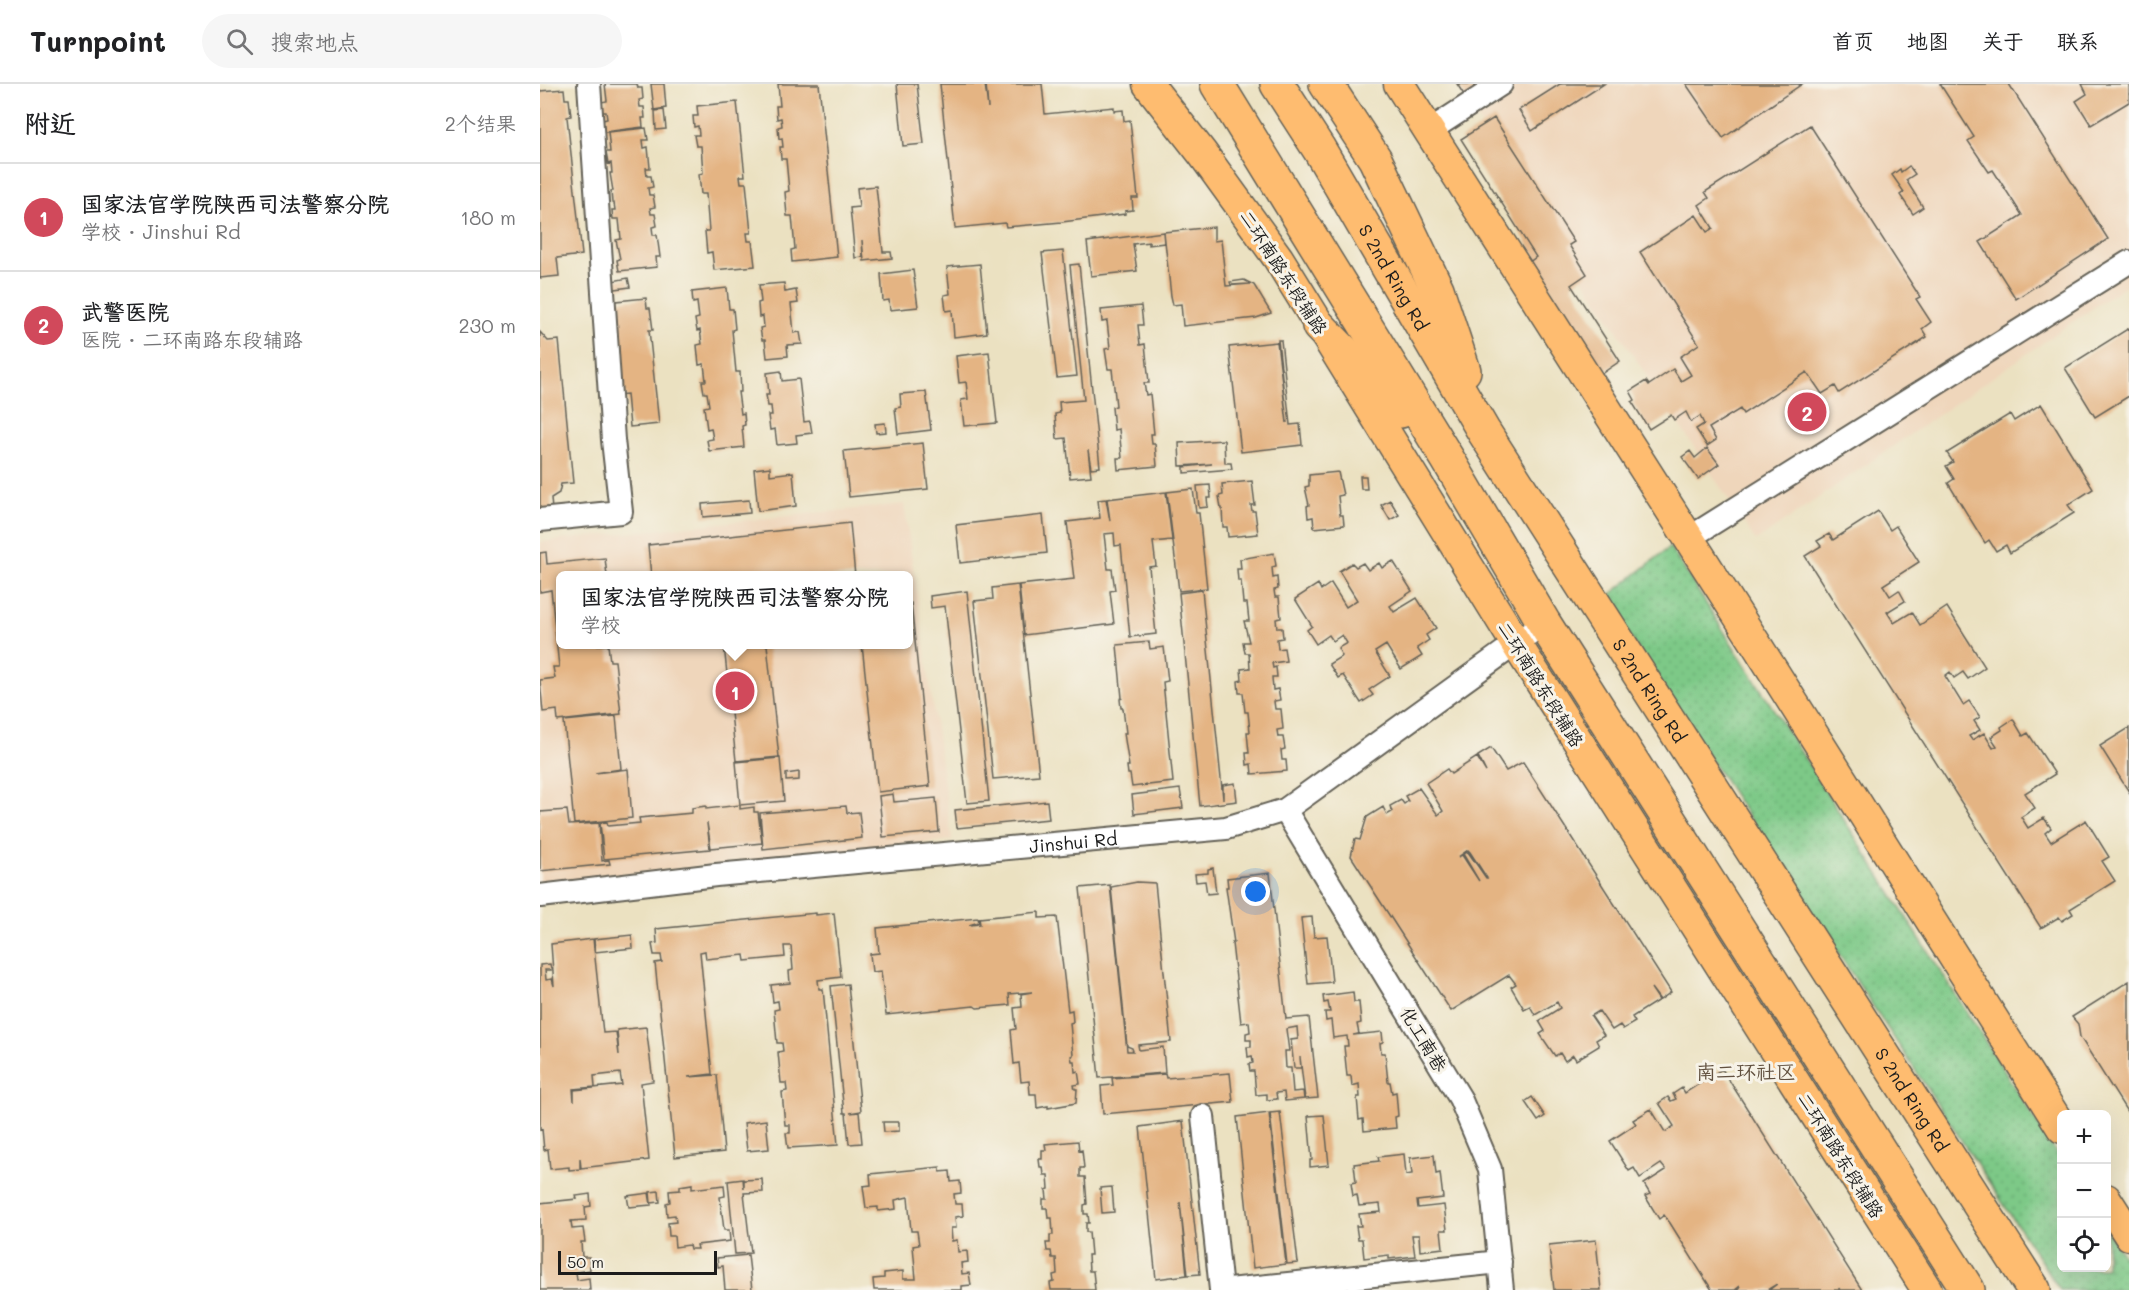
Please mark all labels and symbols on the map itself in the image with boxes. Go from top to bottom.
street label: 二环南路东段辅路 [1235,205,1333,339]
street label: S 2nd Ring Rd [1353,220,1434,335]
pin: 2 [1788,390,1826,434]
street label: 二环南路东段辅路 [1493,617,1589,751]
street label: S 2nd Ring Rd [1607,634,1692,747]
pin: 1 [716,668,754,714]
street label: Jinshui Rd [1028,826,1118,858]
your location [1241,877,1270,906]
street label: 化工南巷 [1395,1002,1453,1076]
street label: S 2nd Ring Rd [1870,1043,1954,1156]
district label: 南二环社区 [1696,1058,1796,1084]
street label: 二环南路东段辅路 [1793,1088,1889,1222]
scale bar [558,1248,717,1276]

